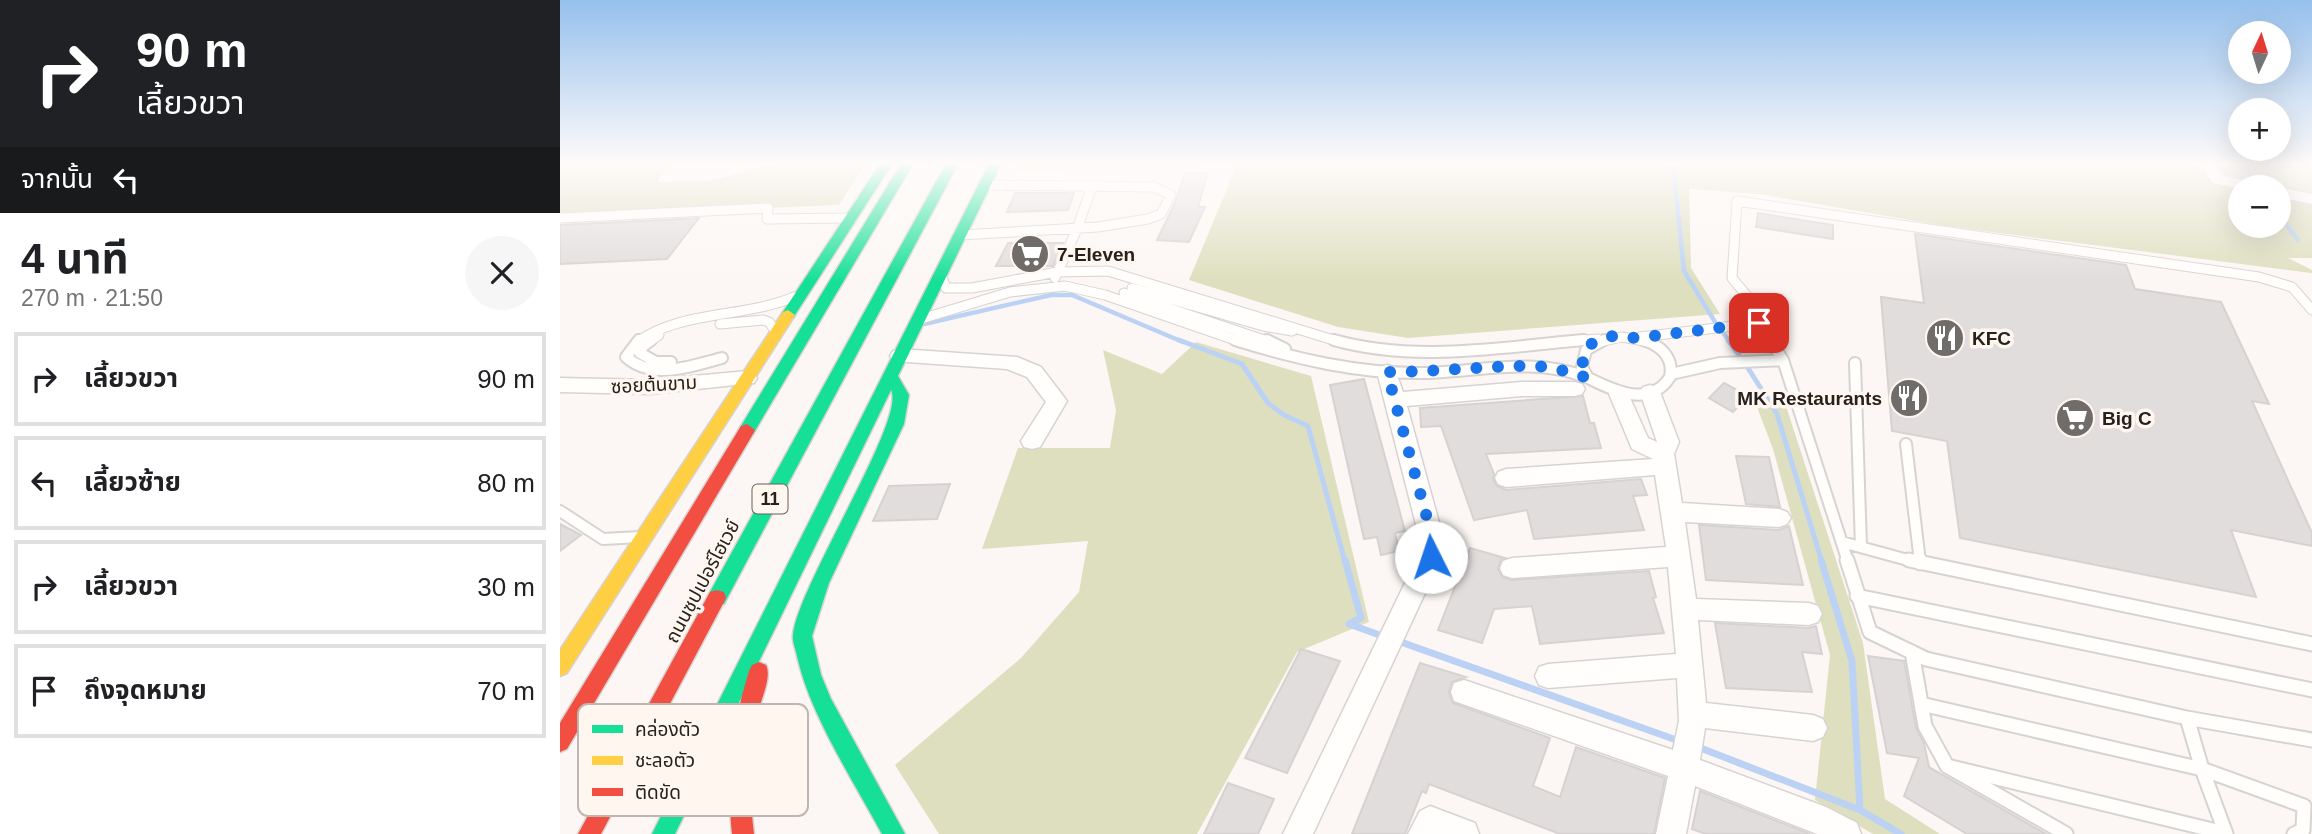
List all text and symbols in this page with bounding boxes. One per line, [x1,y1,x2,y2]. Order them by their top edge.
north arrow [2228,21,2291,84]
map controls [2228,21,2291,238]
text: 90 m [136,23,248,77]
icon: right [21,28,112,119]
text: เลี้ยวขวา [136,85,244,121]
button: + [2228,98,2291,161]
icon: left [107,161,145,199]
text: จากนั้น [21,164,93,194]
button: − [2228,175,2291,238]
supermarket icon: 7-Eleven [1009,233,1051,275]
text: 4 นาที [21,235,128,282]
button: close [465,236,539,310]
place label: 7-Eleven [1057,244,1135,265]
text: 270 m · 21:50 [21,285,163,311]
pin [1729,293,1789,353]
icon: arrive [1740,304,1778,342]
restaurant icon: KFC [1924,317,1966,359]
place label: KFC [1972,328,2011,349]
icon: right [25,360,63,398]
text: เลี้ยวขวา [84,363,178,393]
text: 90 m [477,364,535,394]
street label: ซอยต้นขาม [610,371,698,397]
restaurant icon: MK Restaurants [1888,377,1930,419]
place label: MK Restaurants [1737,388,1882,409]
supermarket icon: Big C [2054,397,2096,439]
place label: Big C [2102,408,2152,429]
icon: left [25,464,63,502]
text: เลี้ยวซ้าย [84,467,181,497]
text: 80 m [477,468,535,498]
road number: 11 [752,485,788,514]
street label: ถนนซุปเปอร์ไฮเวย์ [661,516,745,647]
position arrow [1394,520,1468,594]
icon: right [25,568,63,606]
text: เลี้ยวขวา [84,571,178,601]
text: 30 m [477,572,535,602]
icon: arrive [25,672,63,710]
text: ถึงจุดหมาย [84,675,207,705]
text: 70 m [477,676,535,706]
legend [578,704,808,816]
text: คล่องตัว [635,718,700,740]
text: ชะลอตัว [635,750,695,771]
text: ติดขัด [635,782,681,803]

